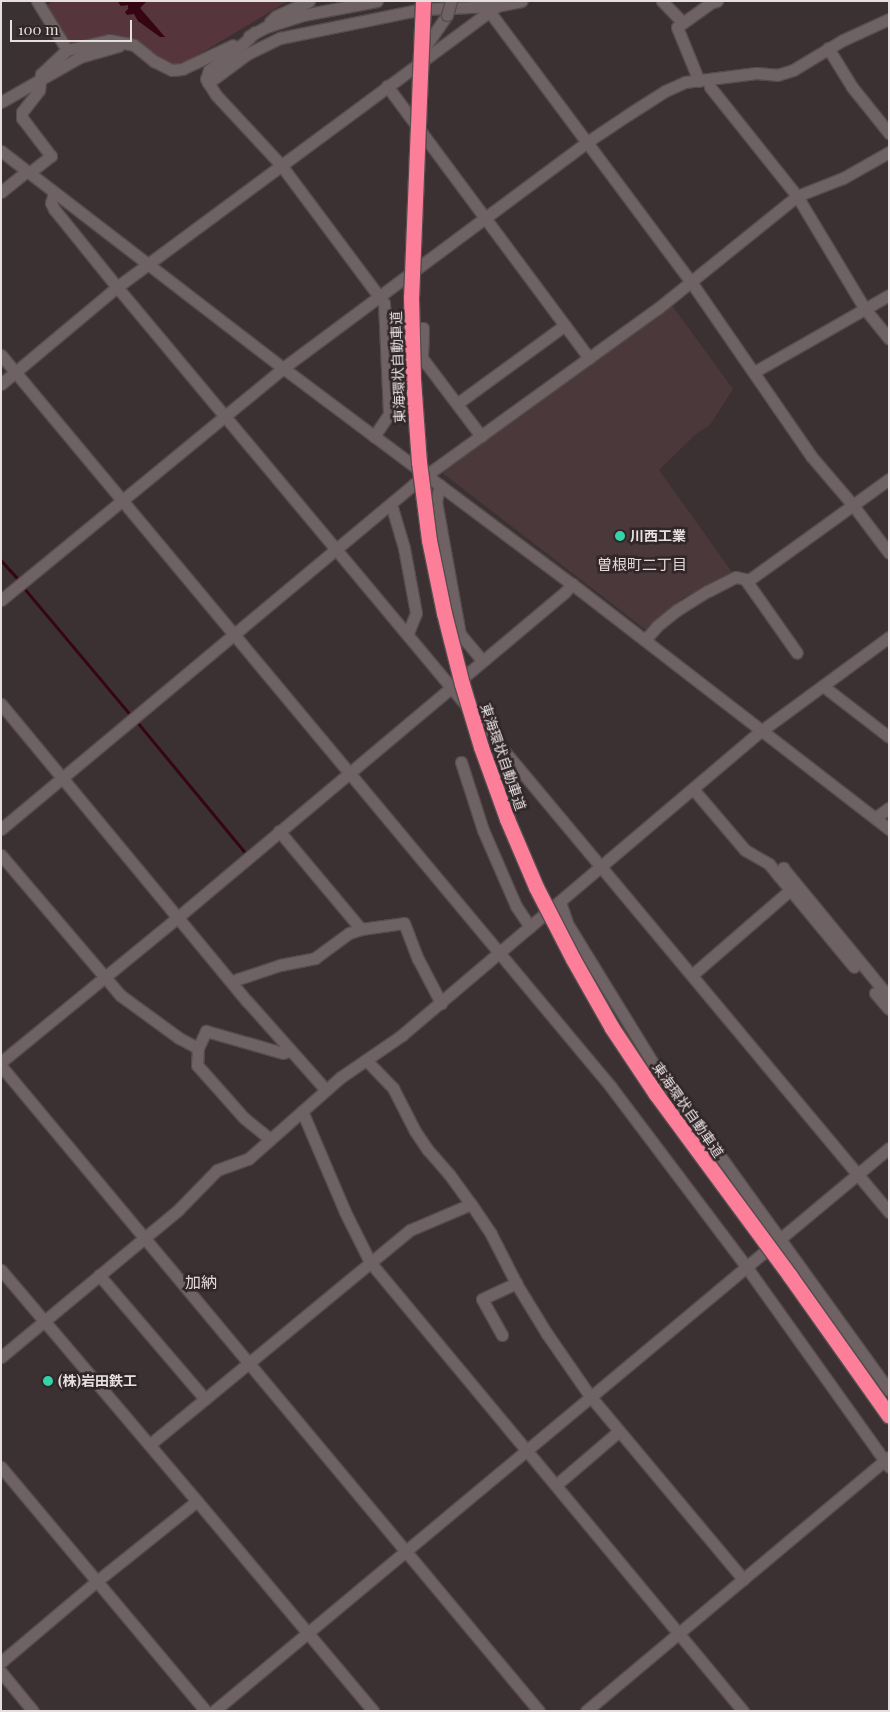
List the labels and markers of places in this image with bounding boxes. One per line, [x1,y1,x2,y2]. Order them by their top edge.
place label: 川西工業 [630,528,686,544]
marker: 川西工業 [614,530,626,542]
place label: (株)岩田鉄工 [58,1373,137,1389]
marker: (株)岩田鉄工 [42,1375,54,1387]

